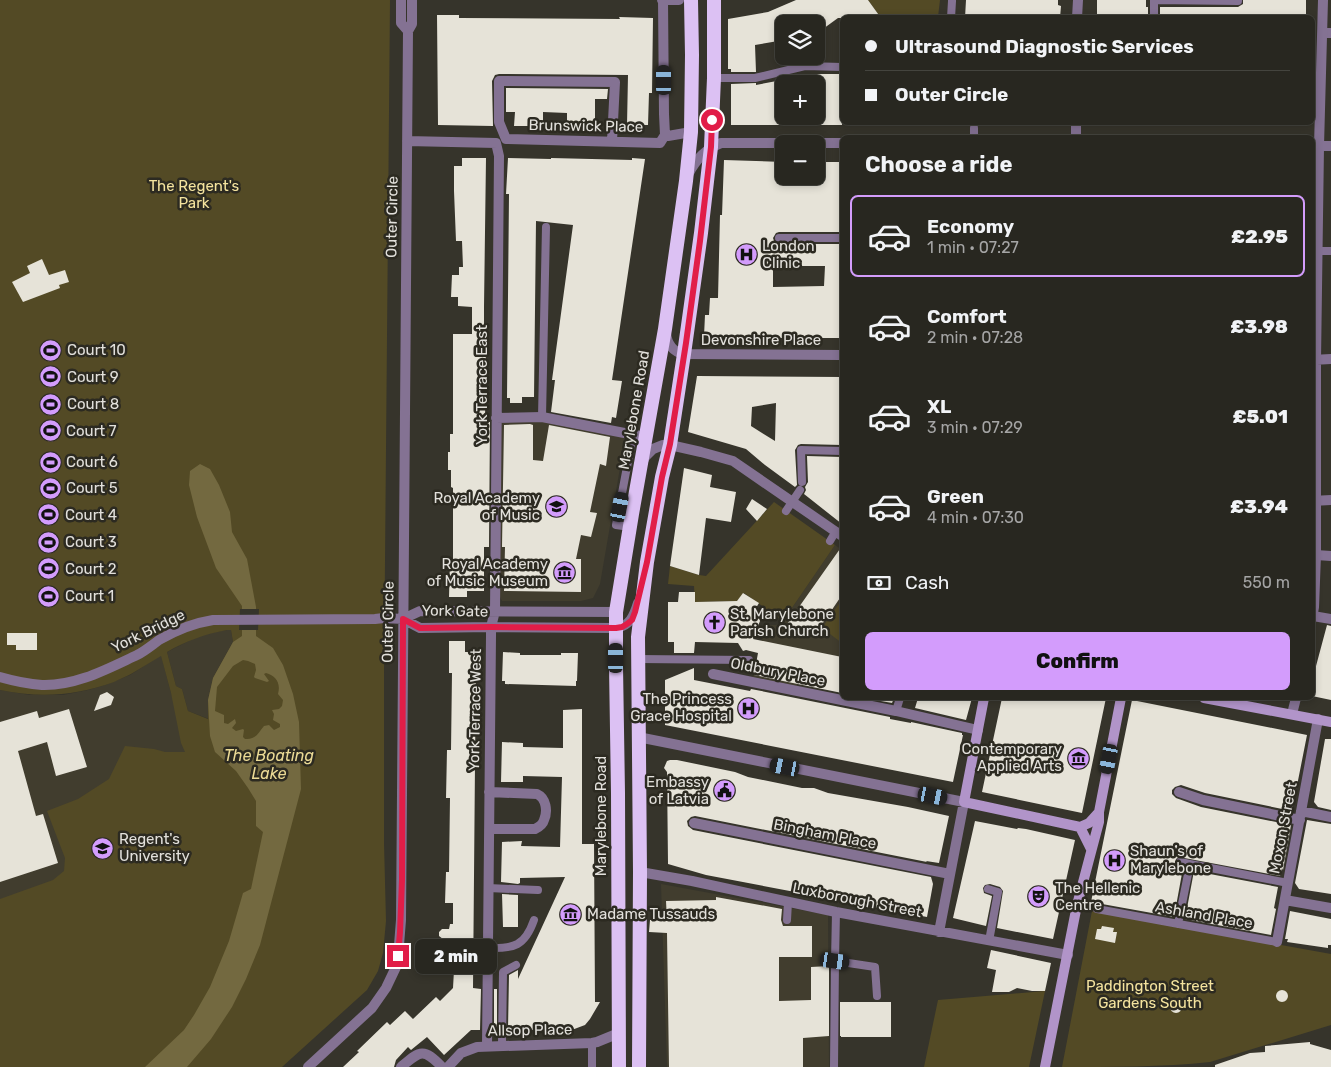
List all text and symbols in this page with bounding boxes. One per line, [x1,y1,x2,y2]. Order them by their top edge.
map controls [775,15,825,185]
button: layers [775,15,825,65]
text: Ultrasound Diagnostic Services [895,35,1194,58]
car [656,65,671,95]
button: + [775,75,825,125]
text: Outer Circle [895,83,1008,106]
route start [701,109,723,131]
street label: Brunswick Place [528,116,644,136]
button: − [775,135,825,185]
text: Choose a ride [865,151,1012,178]
street label: Outer Circle [382,176,402,258]
park label: The Regent's Park [149,177,240,212]
icon: car [867,214,912,259]
text: Economy [927,215,1014,238]
text: £2.95 [1231,225,1288,248]
place label: London Clinic [762,237,815,272]
text: 1 min · 07:27 [927,238,1019,257]
hospital icon: London Clinic [734,243,758,267]
icon: car [867,304,912,349]
text: Comfort [927,305,1007,328]
text: £3.98 [1230,315,1288,338]
street label: York Terrace East [473,325,491,445]
text: 2 min · 07:28 [927,328,1023,347]
street label: Devonshire Place [701,331,821,349]
sports icon: Court 10 [39,338,63,362]
place label: Court 10 [67,341,126,359]
street label: Marylebone Road [615,349,653,471]
sports icon: Court 9 [39,365,63,389]
place label: Court 9 [67,368,119,386]
sports icon: Court 8 [39,392,63,416]
icon: car [867,394,912,439]
place label: Court 8 [67,395,119,413]
text: XL [927,395,951,418]
text: £5.01 [1232,405,1288,428]
text: 3 min · 07:29 [927,418,1023,437]
sports icon: Court 7 [38,419,62,443]
place label: Court 7 [66,422,117,440]
sports icon: Court 6 [38,450,62,474]
place label: Court 6 [66,453,118,471]
sports icon: Court 5 [38,476,62,500]
place label: Court 5 [66,479,118,497]
icon: car [867,484,912,529]
text: Green [927,485,984,508]
place label: Royal Academy of Music [434,489,540,524]
car [609,491,630,523]
school or university icon: Royal Academy of Music [544,495,568,519]
text: £3.94 [1230,495,1288,518]
sports icon: Court 4 [37,503,61,527]
place label: Court 4 [65,506,117,524]
text: 4 min · 07:30 [927,508,1024,527]
sports icon: Court 3 [37,530,61,554]
place label: Court 3 [65,533,117,551]
place label: Royal Academy of Music Museum [427,555,548,590]
sports icon: Court 2 [37,557,61,581]
place label: Court 2 [65,560,117,578]
museum icon: Royal Academy of Music Museum [552,561,576,585]
icon: cash [865,569,893,597]
text: Cash [905,571,949,594]
text: 550 m [1243,573,1290,592]
street label: Outer Circle [378,581,398,663]
sports icon: Court 1 [37,584,61,608]
place label: Court 1 [65,587,114,605]
street label: York Gate [421,601,489,621]
street label: York Bridge [108,605,188,657]
place label: St. Marylebone Parish Church [730,605,834,640]
church icon: St. Marylebone Parish Church [702,611,726,635]
button: Confirm [865,632,1290,690]
car [608,643,623,673]
street label: York Terrace West [465,648,485,771]
street label: Oldbury Place [729,654,827,690]
place label: The Princess Grace Hospital [630,690,732,725]
hospital icon: The Princess Grace Hospital [736,696,760,720]
place label: Contemporary Applied Arts [961,740,1062,775]
car [1098,743,1119,775]
water label: The Boating Lake [224,746,315,783]
museum icon: Contemporary Applied Arts [1066,746,1090,770]
street label: Marylebone Road [592,756,610,876]
car [768,757,801,777]
place label: Embassy of Latvia [646,773,709,808]
public building icon: Embassy of Latvia [713,779,737,803]
street label: Moxon Street [1265,781,1301,875]
car [916,786,949,806]
street label: Bingham Place [772,815,878,853]
place label: Regent's University [119,830,190,865]
school or university icon: Regent's University [91,836,115,860]
place label: Shaun's of Marylebone [1130,842,1211,877]
hospital icon: Shaun's of Marylebone [1102,848,1126,872]
street label: Luxborough Street [791,879,923,921]
place label: The Hellenic Centre [1055,879,1140,914]
theatre icon: The Hellenic Centre [1027,885,1051,909]
street label: Ashland Place [1154,898,1254,932]
museum icon: Madame Tussauds [559,902,583,926]
place label: Madame Tussauds [587,905,715,923]
callout: 2 min [416,938,498,974]
route end [387,945,409,967]
text: 2 min [434,947,478,966]
car [819,951,850,971]
park label: Paddington Street Gardens South [1086,977,1214,1012]
street label: Allsop Place [488,1020,572,1040]

